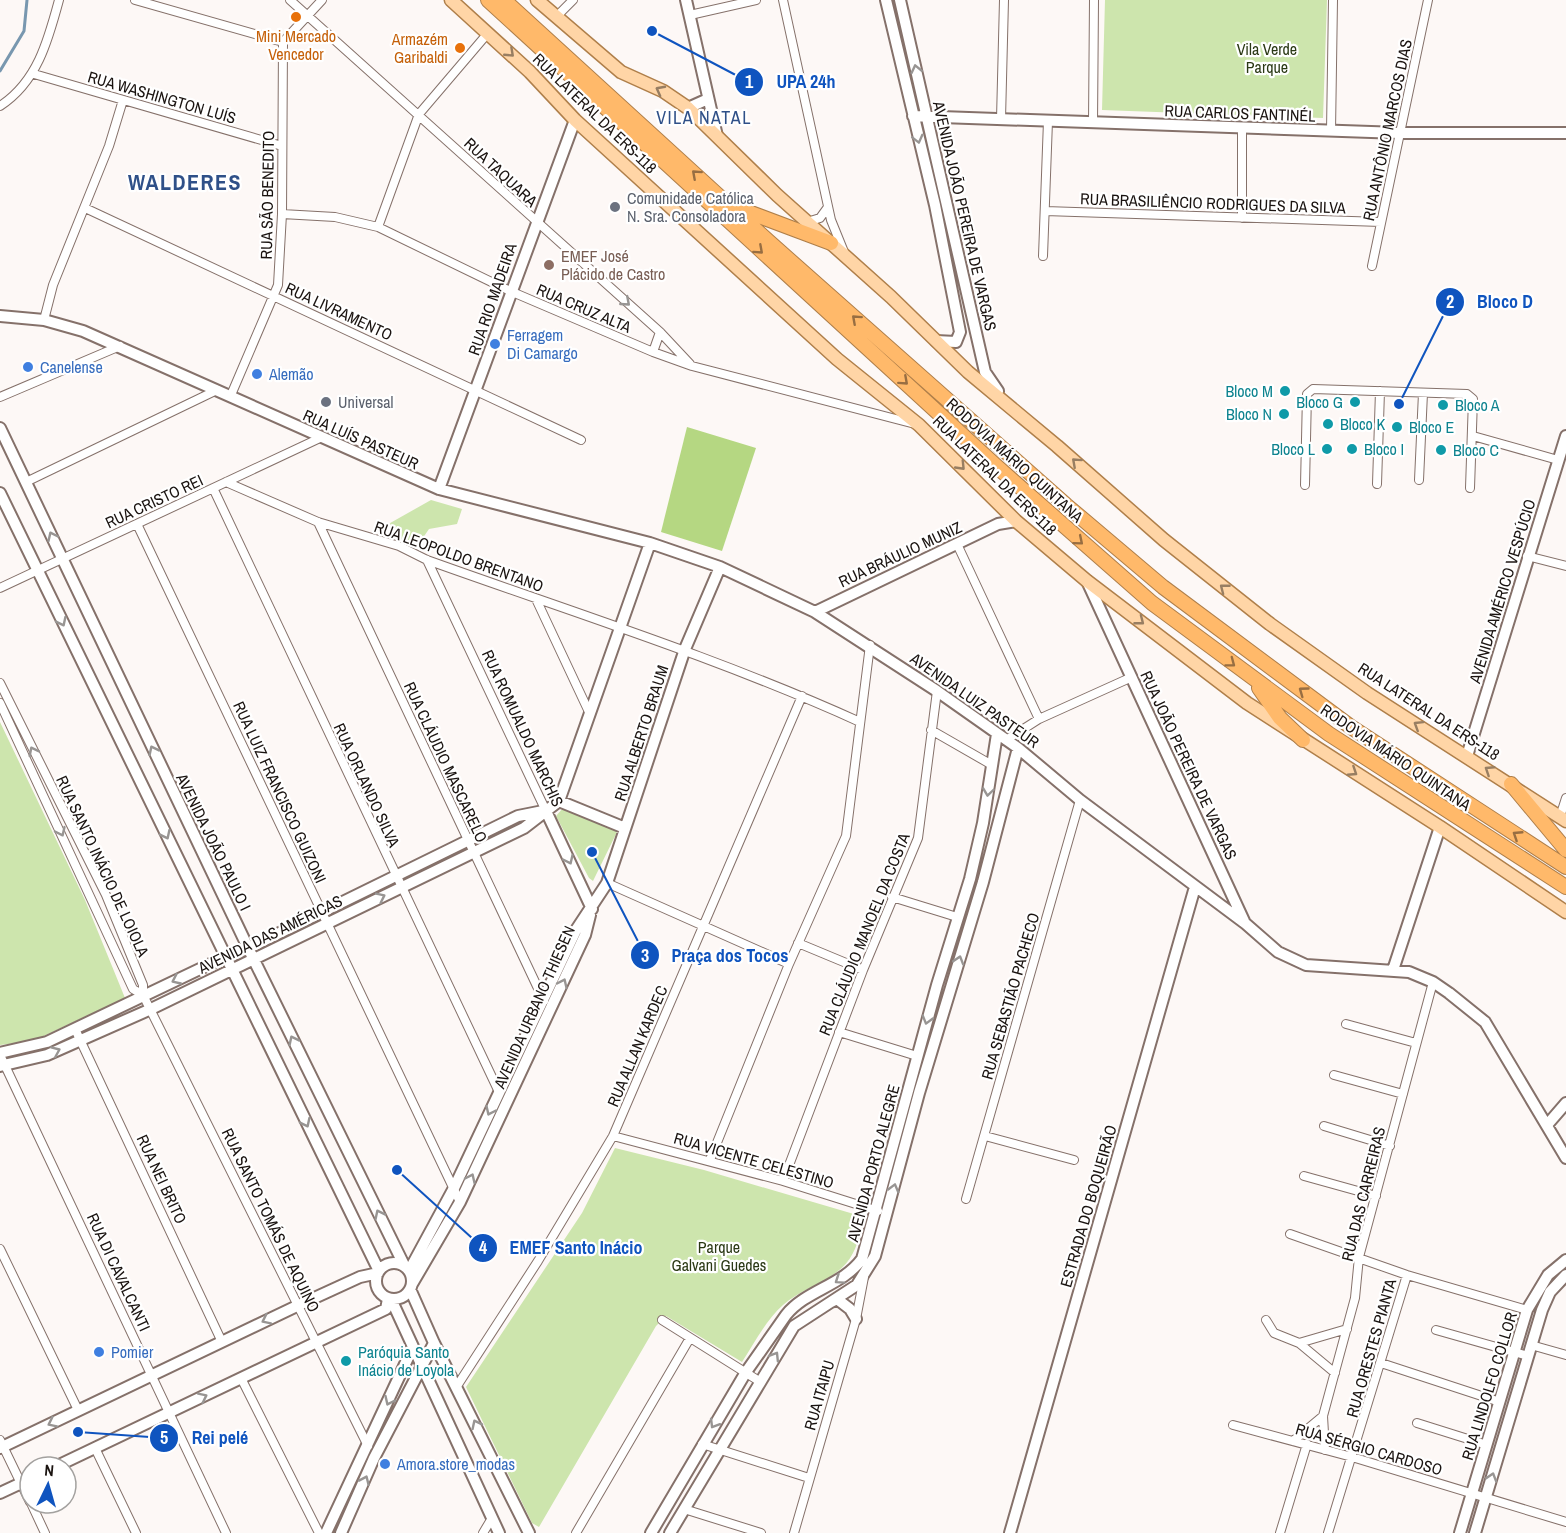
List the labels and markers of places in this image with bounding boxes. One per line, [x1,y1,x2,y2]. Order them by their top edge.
marker: Mini Mercado Vencedor [289,10,303,24]
place label: Mini Mercado Vencedor [256,25,336,65]
place label: Armazém Garibaldi [391,28,448,68]
marker: Armazém Garibaldi [453,41,467,55]
callout: UPA 24h [734,64,848,100]
place label: Comunidade Católica N. Sra. Consoladora [627,187,755,227]
marker: Comunidade Católica N. Sra. Consoladora [608,200,622,214]
place label: EMEF José Plácido de Castro [561,245,665,285]
marker: EMEF José Plácido de Castro [542,258,556,272]
callout: Bloco D [1435,284,1545,320]
place label: Ferragem Di Camargo [507,324,578,364]
marker: Ferragem Di Camargo [488,337,502,351]
place label: Canelense [40,356,103,378]
marker: Canelense [21,360,35,374]
place label: Alemão [268,363,313,385]
marker: Alemão [250,367,264,381]
place label: Bloco M [1226,380,1273,402]
marker: Bloco M [1278,384,1292,398]
place label: Universal [338,391,393,413]
place label: Bloco G [1296,391,1343,413]
place label: Bloco A [1455,394,1500,416]
marker: Universal [319,395,333,409]
marker: Bloco G [1348,395,1362,409]
marker: Bloco A [1436,398,1450,412]
place label: Bloco N [1226,403,1272,425]
marker: Bloco N [1277,407,1291,421]
place label: Bloco K [1340,413,1385,435]
place label: Bloco E [1409,416,1454,438]
marker: Bloco K [1321,417,1335,431]
marker: Bloco E [1390,420,1404,434]
place label: Bloco L [1271,438,1316,460]
place label: Bloco I [1364,438,1404,460]
place label: Bloco C [1453,439,1499,461]
marker: Bloco L [1320,442,1334,456]
marker: Bloco I [1345,442,1359,456]
marker: Bloco C [1434,443,1448,457]
callout: Praça dos Tocos [630,937,801,973]
callout: EMEF Santo Inácio [468,1230,654,1266]
place label: Pomier [111,1341,154,1363]
place label: Paróquia Santo Inácio de Loyola [358,1341,455,1381]
marker: Pomier [92,1345,106,1359]
marker: Paróquia Santo Inácio de Loyola [339,1354,353,1368]
callout: Rei pelé [149,1420,260,1456]
place label: Amora.store_modas [396,1453,515,1475]
marker: Amora.store_modas [378,1457,392,1471]

